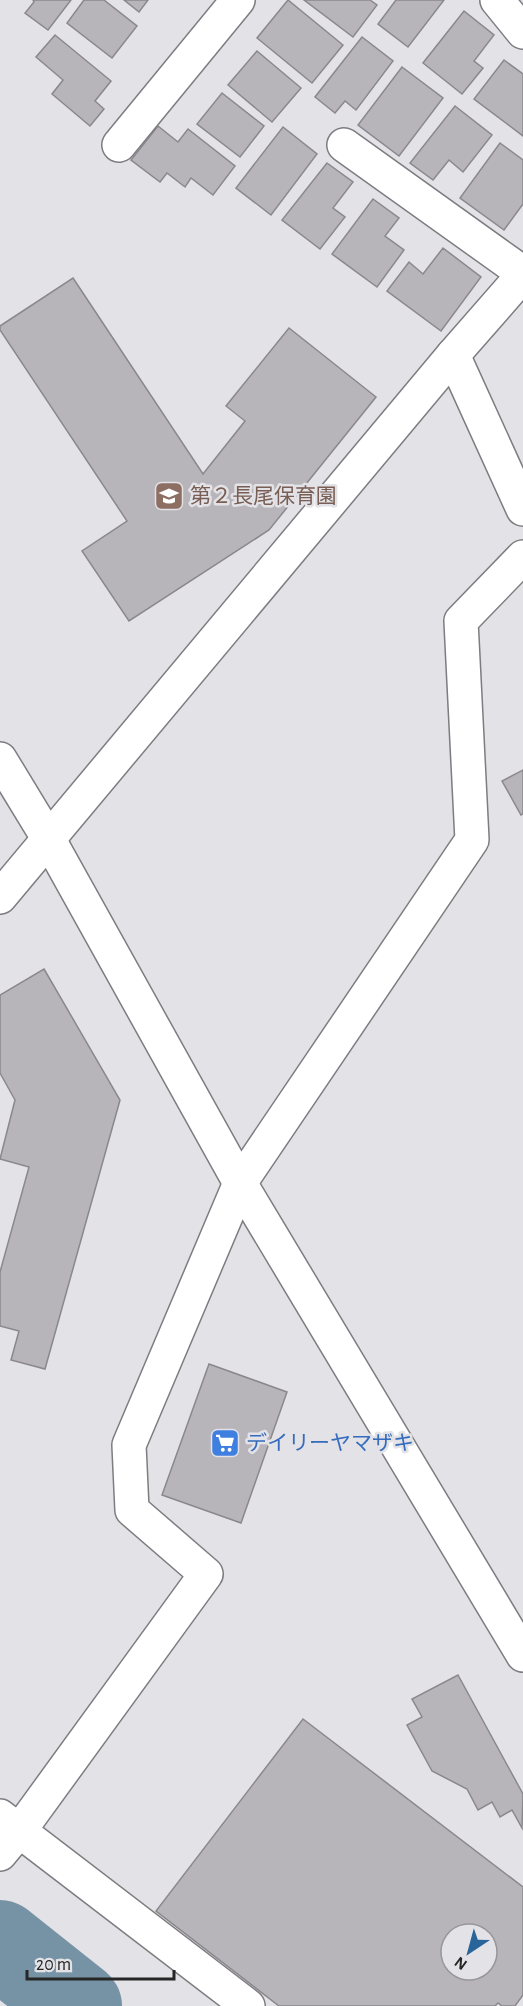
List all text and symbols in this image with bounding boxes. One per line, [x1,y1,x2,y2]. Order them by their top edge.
school or university icon: 第２長尾保育園 [153,480,185,512]
place label: 第２長尾保育園 [190,485,337,507]
supermarket icon: デイリーヤマザキ [209,1427,241,1459]
place label: デイリーヤマザキ [246,1432,414,1454]
north arrow [439,1922,499,1982]
scale bar [27,1943,174,1981]
text: N [452,1954,470,1973]
text: 20 m [36,1956,71,1974]

